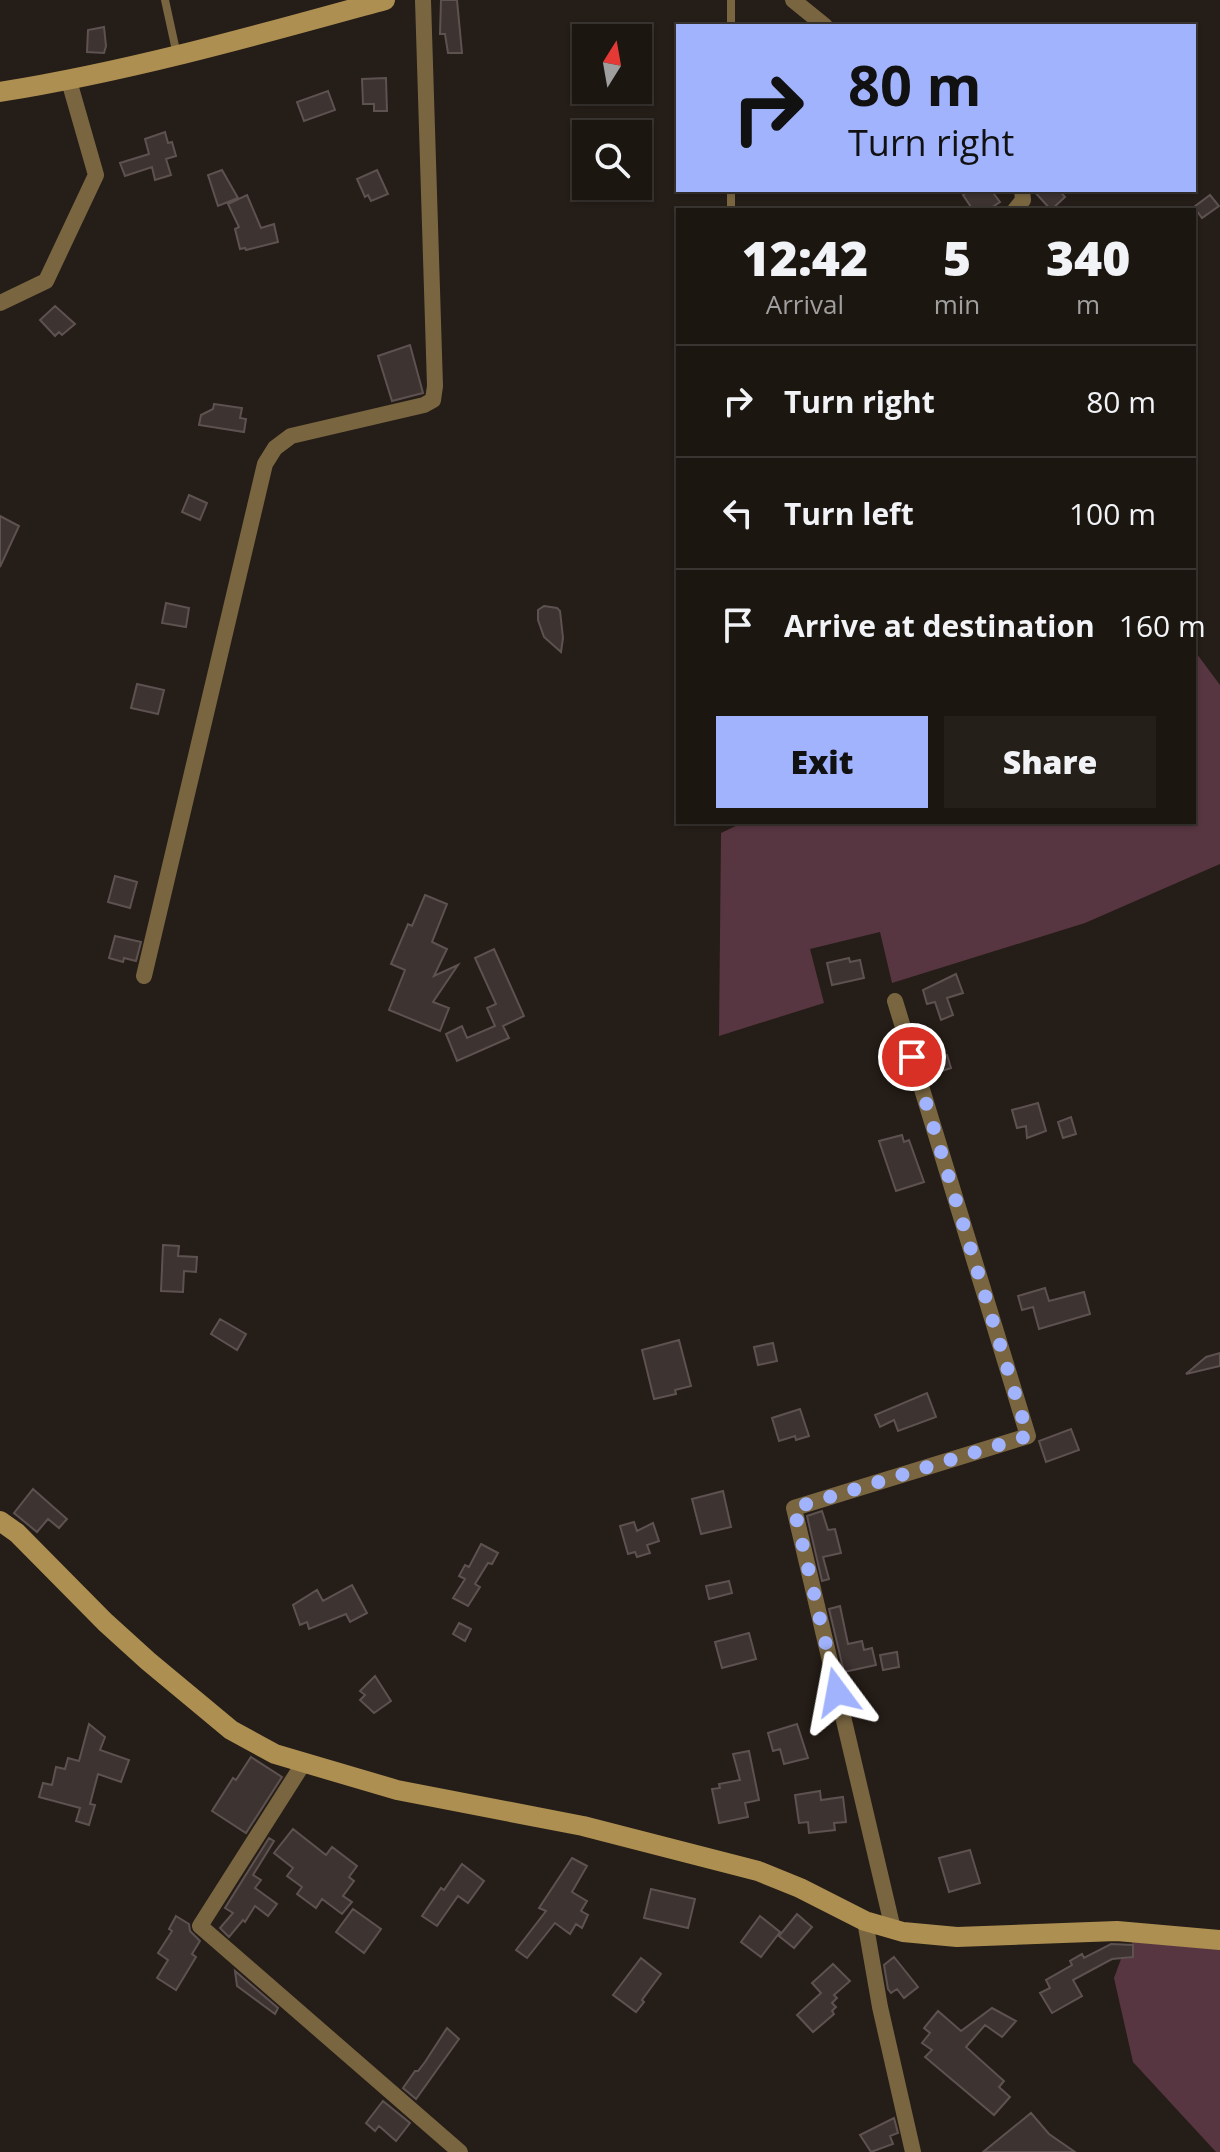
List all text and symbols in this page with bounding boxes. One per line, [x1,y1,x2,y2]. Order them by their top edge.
north arrow [572,24,652,104]
map controls [572,24,652,200]
text: 80 m [848,46,982,122]
icon: right [716,56,820,160]
text: Turn right [848,118,1014,167]
button: search [572,120,652,200]
text: 12:42 [742,225,868,290]
text: 5 [943,225,971,290]
text: 340 [1046,225,1130,290]
text: Arrival [766,286,844,322]
text: min [934,286,980,322]
text: m [1076,286,1100,322]
icon: right [716,379,760,423]
text: Turn right [784,381,935,422]
text: 80 m [1086,381,1156,422]
icon: left [716,491,760,535]
text: Turn left [784,493,914,534]
text: 100 m [1069,493,1156,534]
icon: arrive [716,603,760,647]
text: Arrive at destination [784,605,1095,646]
text: 160 m [1119,605,1206,646]
button: Exit [716,716,928,808]
button: Share [944,716,1156,808]
pin [878,1023,946,1091]
icon: arrive [890,1035,934,1079]
position arrow [795,1650,879,1734]

